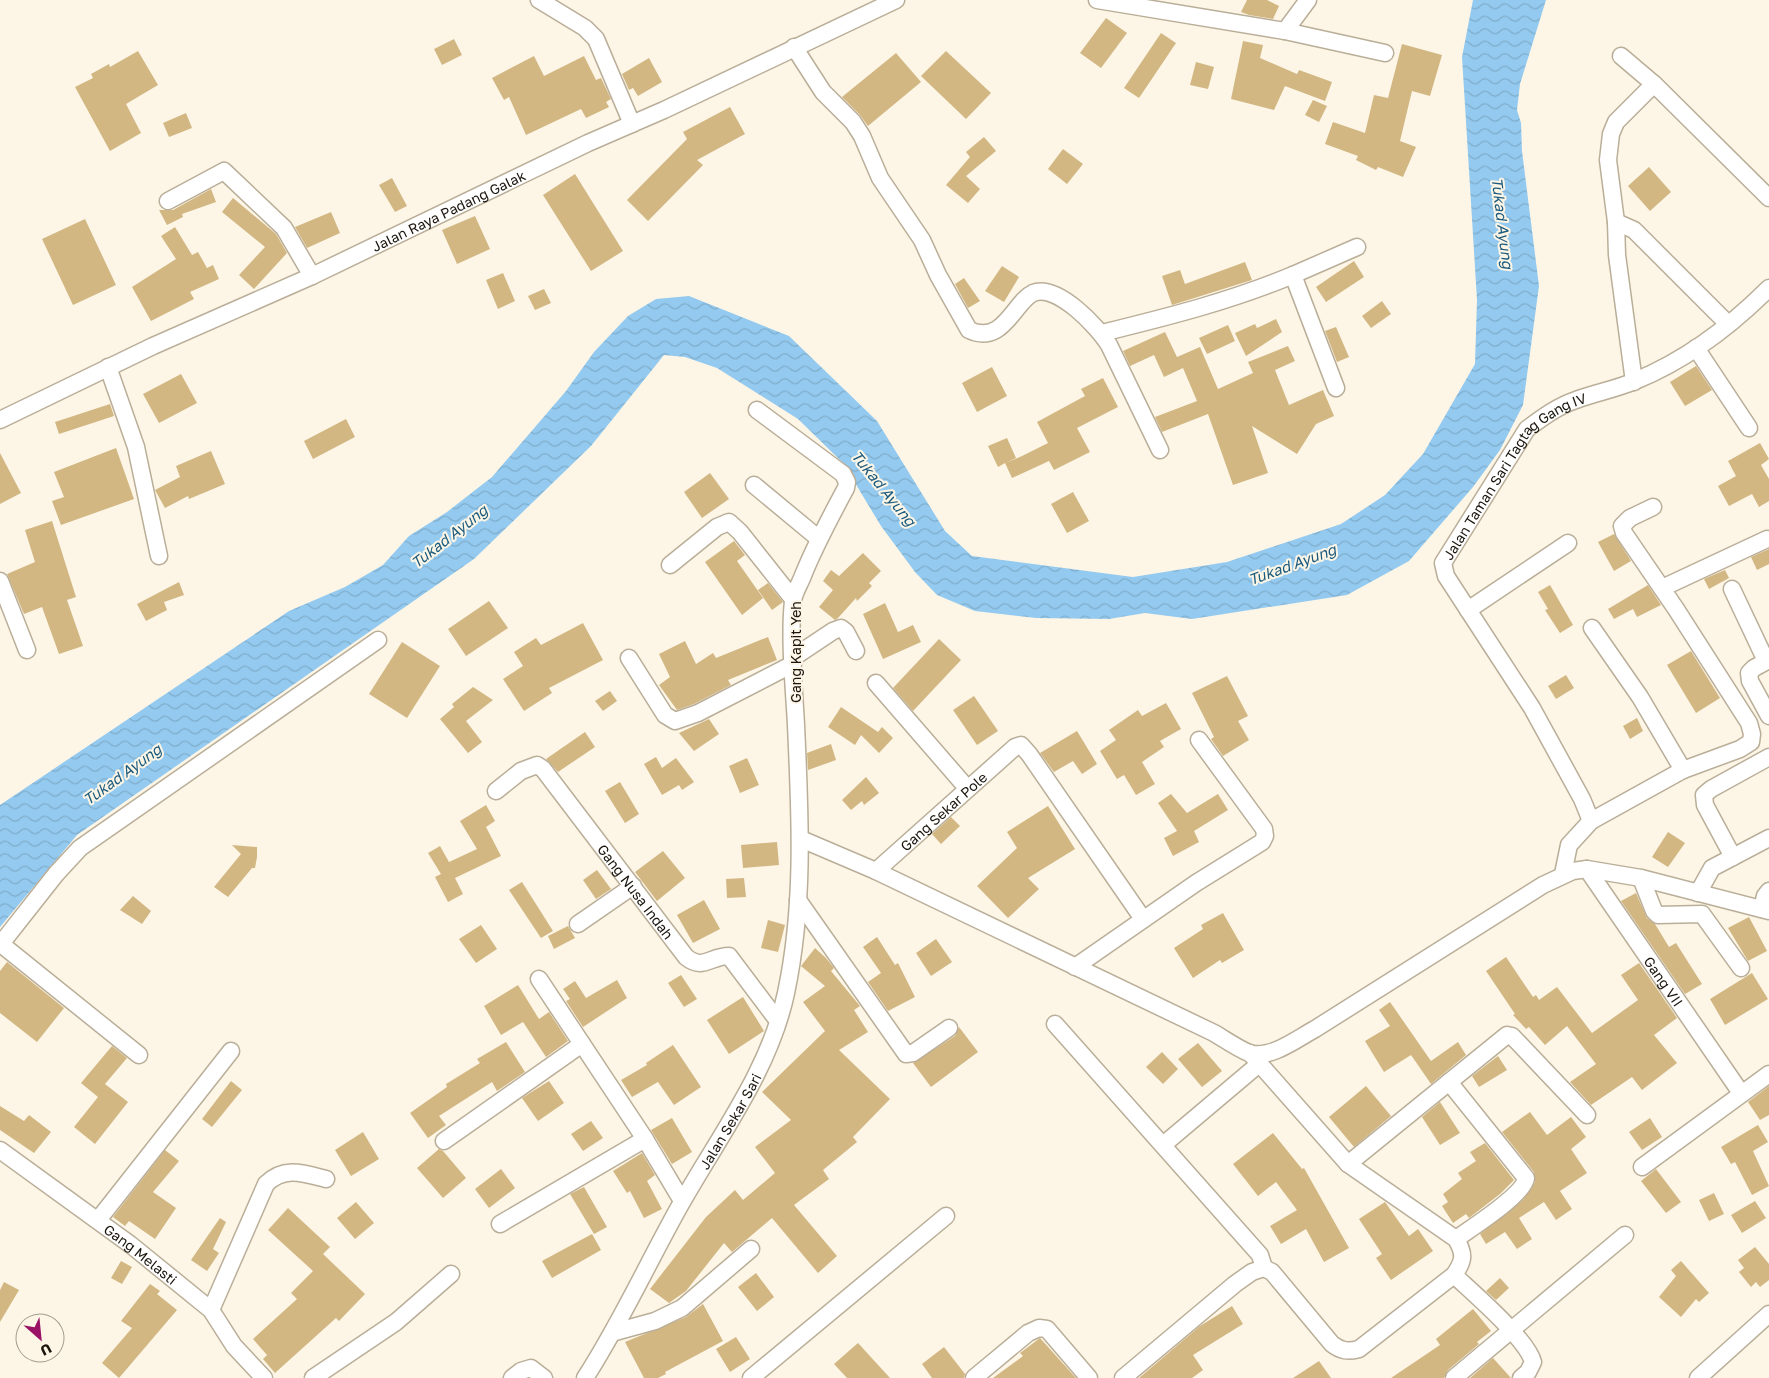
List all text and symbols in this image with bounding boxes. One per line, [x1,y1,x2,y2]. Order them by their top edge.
street label: Jalan Raya Padang Galak [369,166,528,255]
water label: Tukad Ayung [1487,176,1518,272]
street label: Jalan Taman Sari Tagtag Gang IV [1439,389,1589,563]
water label: Tukad Ayung [847,447,921,531]
water label: Tukad Ayung [407,500,493,572]
water label: Tukad Ayung [1246,539,1340,589]
street label: Gang Kapit Yeh [787,601,804,703]
water label: Tukad Ayung [80,739,166,809]
street label: Gang Sekar Pole [896,768,990,854]
street label: Gang Nusa Indah [595,841,678,942]
street label: Gang VII [1641,953,1687,1009]
street label: Jalan Sekar Sari [695,1070,764,1172]
street label: Gang Melasti [101,1220,181,1288]
north arrow [15,1313,65,1363]
text: U [38,1340,55,1360]

